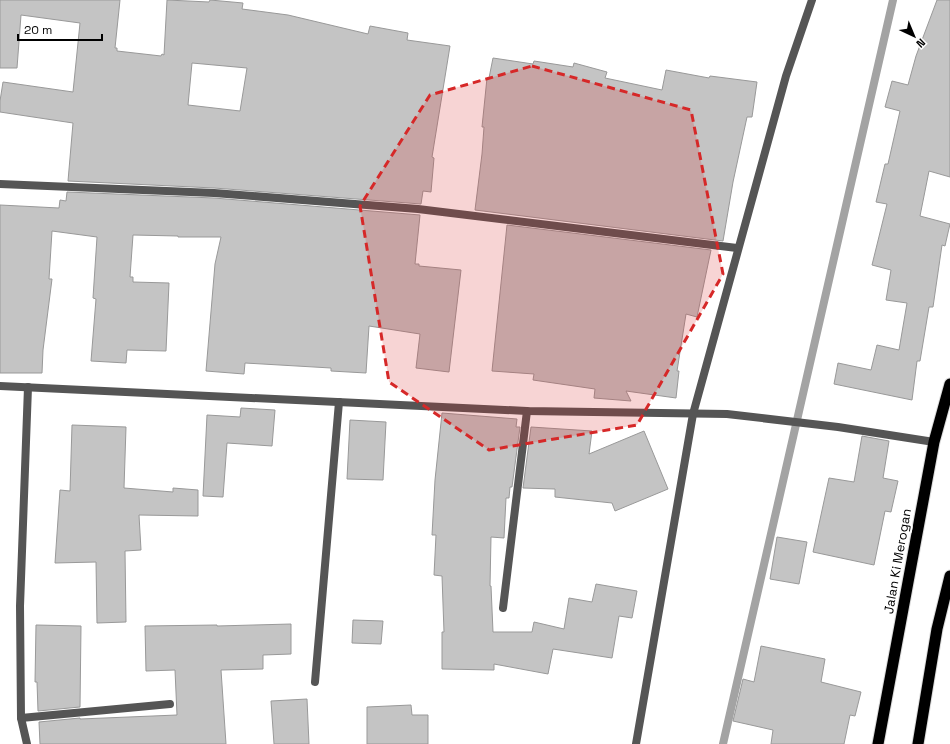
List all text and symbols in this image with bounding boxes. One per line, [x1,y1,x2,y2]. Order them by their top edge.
scale bar [18,16,102,42]
north arrow [894,16,934,56]
text: 20 m [24,22,52,38]
text: N [913,36,928,51]
street label: Jalan Ki Merogan [880,507,915,615]

